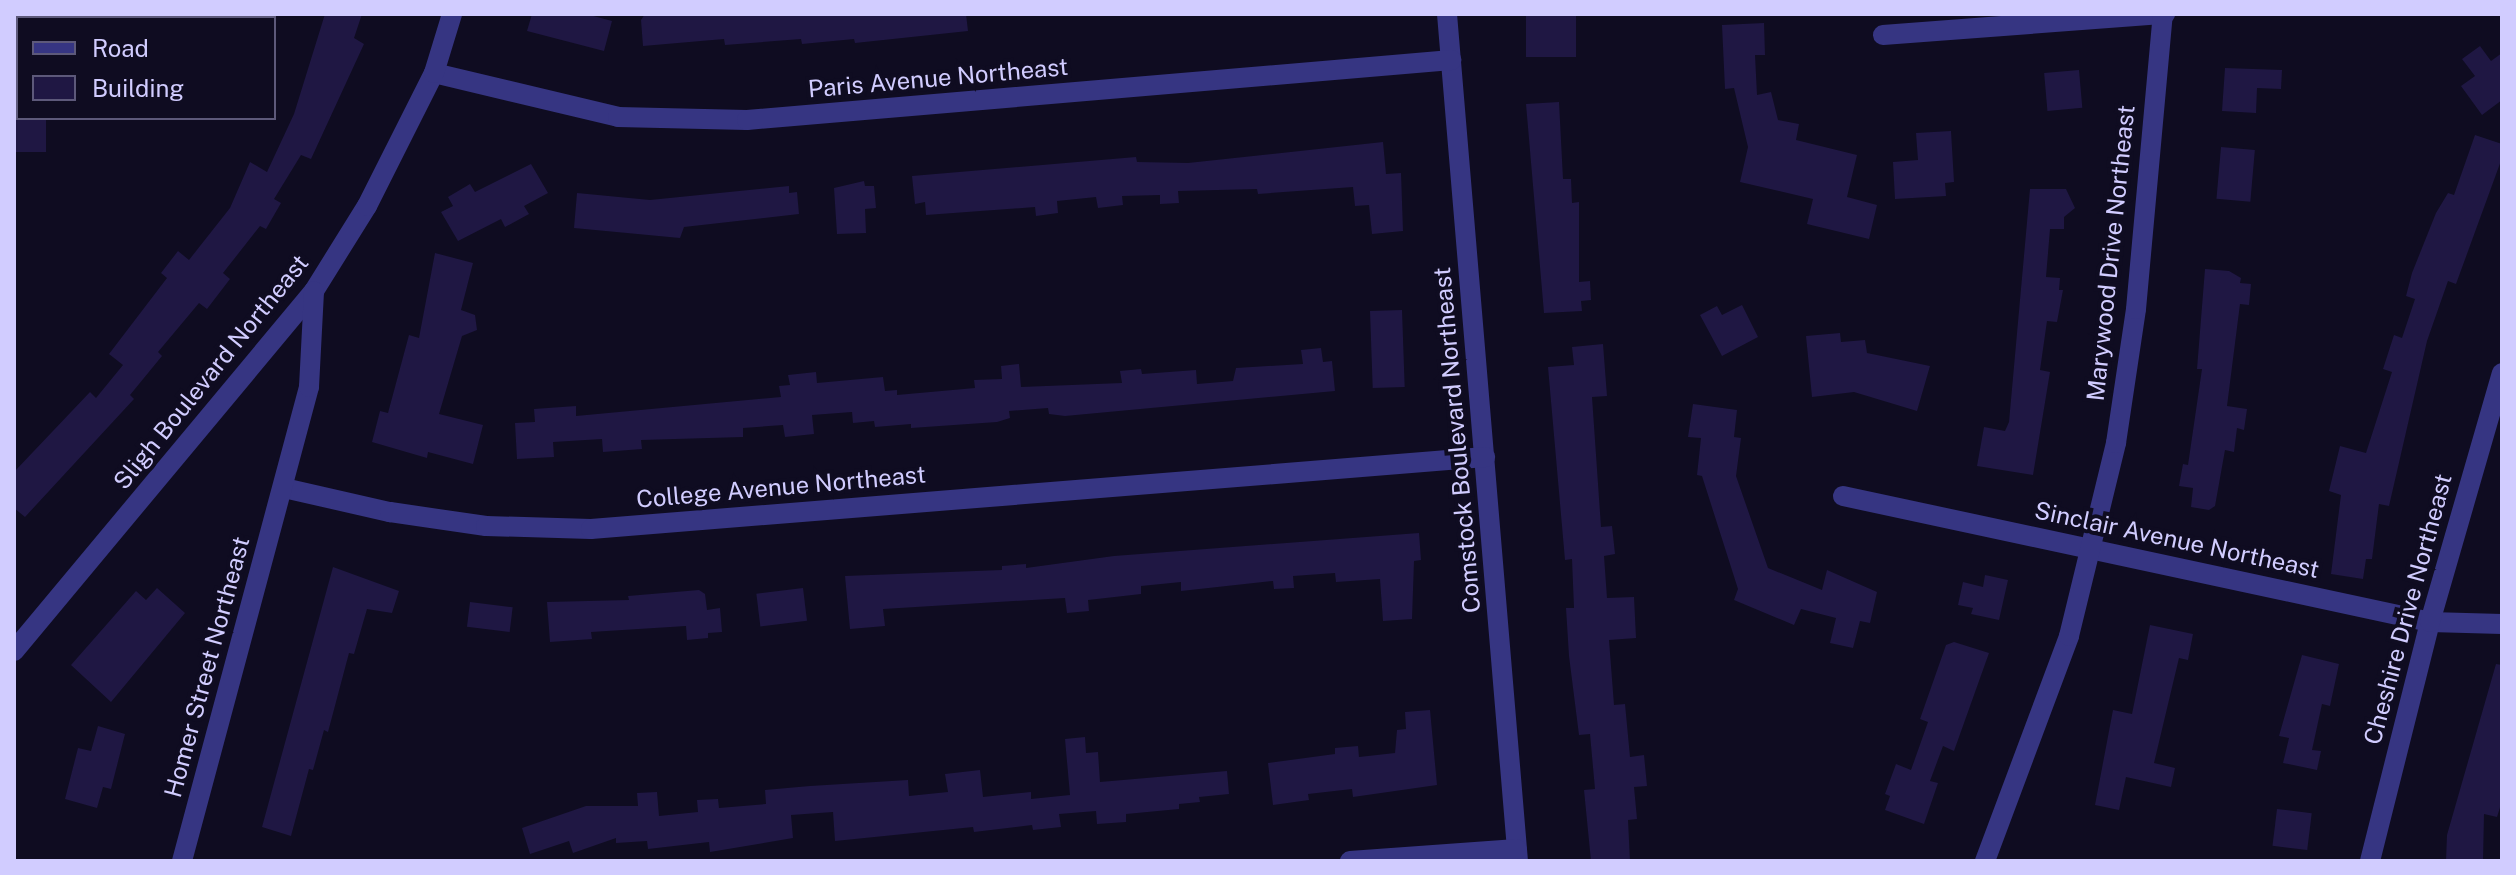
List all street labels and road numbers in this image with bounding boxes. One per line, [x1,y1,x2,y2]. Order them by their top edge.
street label: Paris Avenue Northeast [807,52,1069,104]
street label: Marywood Drive Northeast [2081,103,2141,403]
street label: Sligh Boulevard Northeast [107,249,315,495]
street label: Comstock Boulevard Northeast [1428,266,1486,614]
street label: College Avenue Northeast [635,460,927,514]
street label: Cheshire Drive Northeast [2358,470,2458,748]
street label: Sinclair Avenue Northeast [2032,496,2322,584]
street label: Homer Street Northeast [158,533,256,801]

